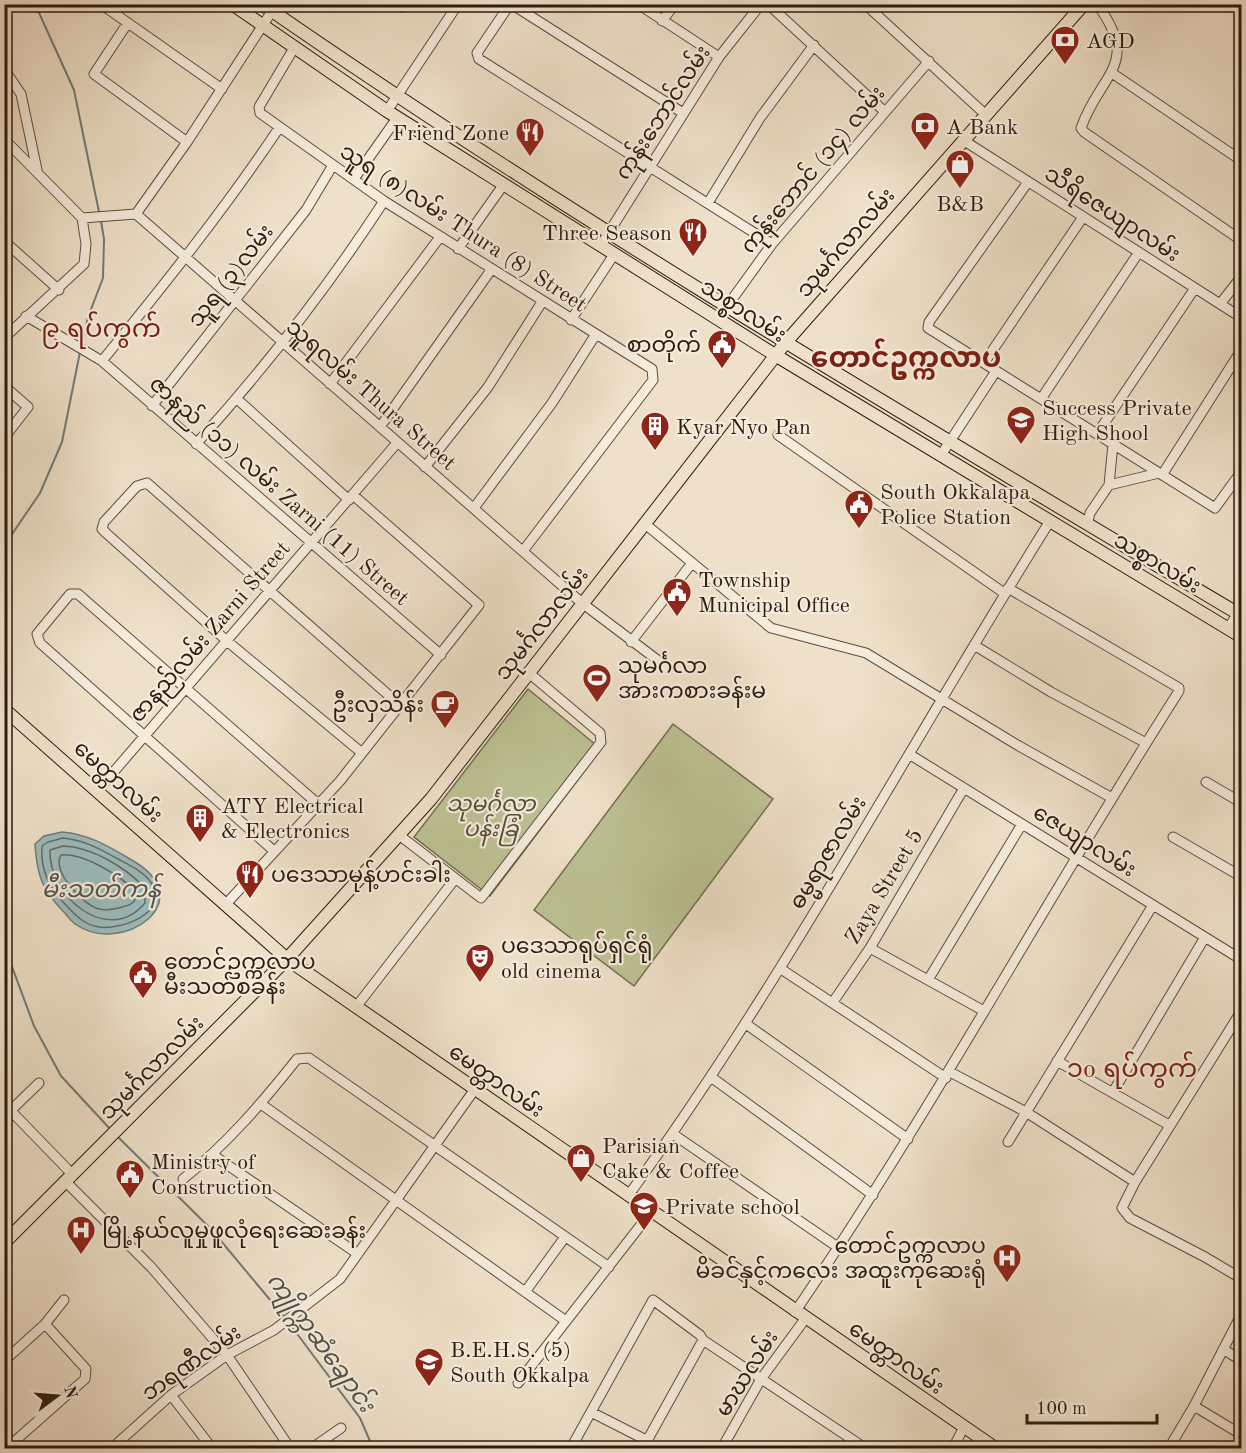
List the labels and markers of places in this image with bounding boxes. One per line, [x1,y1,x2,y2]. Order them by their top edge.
bank icon: AGD [1049,24,1081,66]
place label: AGD [1086,31,1135,53]
bank icon: A Bank [909,110,941,152]
restaurant icon: Friend Zone [514,116,546,158]
place label: A Bank [946,117,1018,139]
place label: Friend Zone [392,123,509,145]
shop icon: B&B [944,148,976,190]
place label: B&B [936,194,984,216]
restaurant icon: Three Season [677,216,709,258]
place label: Three Season [542,223,672,245]
public building icon: စာတိုက် [706,328,738,370]
place label: စာတိုက် [627,329,701,362]
place label: Success Private High Shool [1042,398,1192,445]
school or university icon: Success Private High Shool [1005,404,1037,446]
building icon: Kyar Nyo Pan [639,410,671,452]
place label: Kyar Nyo Pan [676,417,811,439]
place label: South Okkalapa Police Station [880,482,1030,529]
public building icon: South Okkalapa Police Station [843,488,875,530]
place label: Township Municipal Office [698,570,850,617]
public building icon: Township Municipal Office [661,576,693,618]
place label: သုမင်္ဂလာ အားကစားခန်းမ [618,651,766,708]
sports icon: သုမင်္ဂလာ အားကစားခန်းမ [581,662,613,704]
cafe icon: ဦးလှသိန်း [429,688,461,730]
place label: ဦးလှသိန်း [332,689,424,722]
place label: ATY Electrical & Electronics [221,796,364,843]
building icon: ATY Electrical & Electronics [184,802,216,844]
restaurant icon: ပဒေသာမုန့်ဟင်းခါး [234,858,266,900]
place label: ပဒေသာမုန့်ဟင်းခါး [271,859,451,892]
place label: ပဒေသာရုပ်ရှင်ရုံ old cinema [501,930,652,983]
theatre icon: ပဒေသာရုပ်ရှင်ရုံ old cinema [464,942,496,984]
place label: တောင်ဥက္ကလာပ မီးသတ်စခန်း [164,946,316,1004]
public building icon: တောင်ဥက္ကလာပ မီးသတ်စခန်း [127,958,159,1000]
place label: Parisian Cake & Coffee [602,1136,739,1183]
shop icon: Parisian Cake & Coffee [565,1142,597,1184]
place label: Ministry of Construction [151,1152,273,1199]
public building icon: Ministry of Construction [114,1158,146,1200]
school or university icon: Private school [628,1190,660,1232]
place label: Private school [665,1197,800,1219]
hospital icon: မြို့နယ်လူမှုဖူလုံရေးဆေးခန်း [65,1214,97,1256]
place label: မြို့နယ်လူမှုဖူလုံရေးဆေးခန်း [102,1215,366,1248]
place label: တောင်ဥက္ကလာပ မိခင်နှင့်ကလေး အထူးကုဆေးရုံ [695,1230,986,1288]
hospital icon: တောင်ဥက္ကလာပ မိခင်နှင့်ကလေး အထူးကုဆေးရုံ [991,1242,1023,1284]
place label: B.E.H.S. (5) South Okkalpa [450,1340,590,1387]
school or university icon: B.E.H.S. (5) South Okkalpa [413,1346,445,1388]

